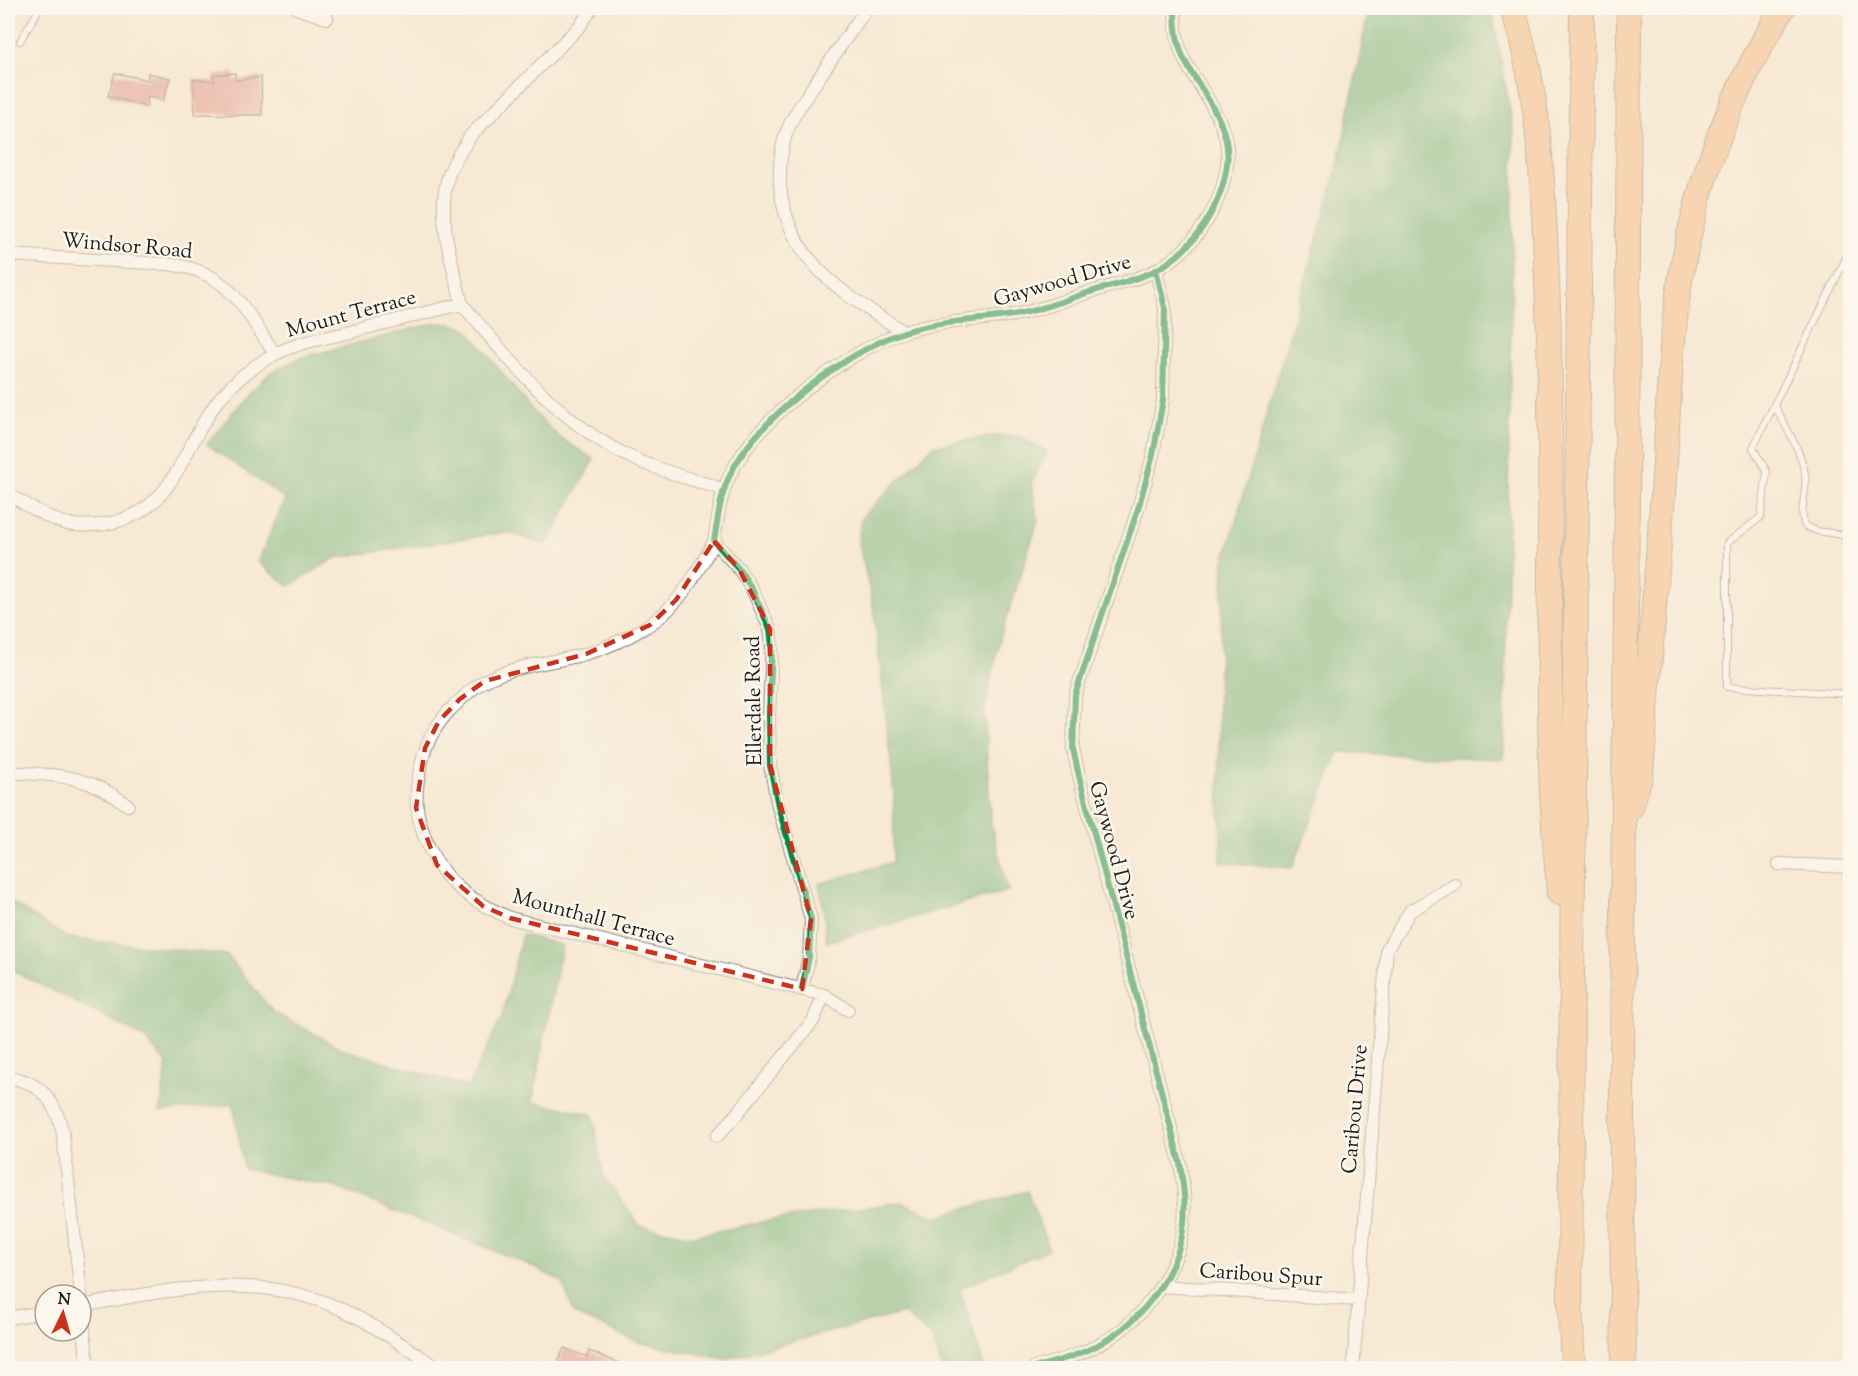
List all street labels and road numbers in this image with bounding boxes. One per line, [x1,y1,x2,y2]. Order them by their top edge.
street label: Windsor Road [60,226,194,268]
street label: Gaywood Drive [990,248,1135,316]
street label: Mount Terrace [283,283,420,347]
street label: Ellerdale Road [739,635,771,766]
street label: Gaywood Drive [1080,778,1146,923]
street label: Mounthall Terrace [509,883,678,955]
street label: Caribou Drive [1335,1043,1377,1175]
street label: Caribou Spur [1198,1257,1324,1295]

